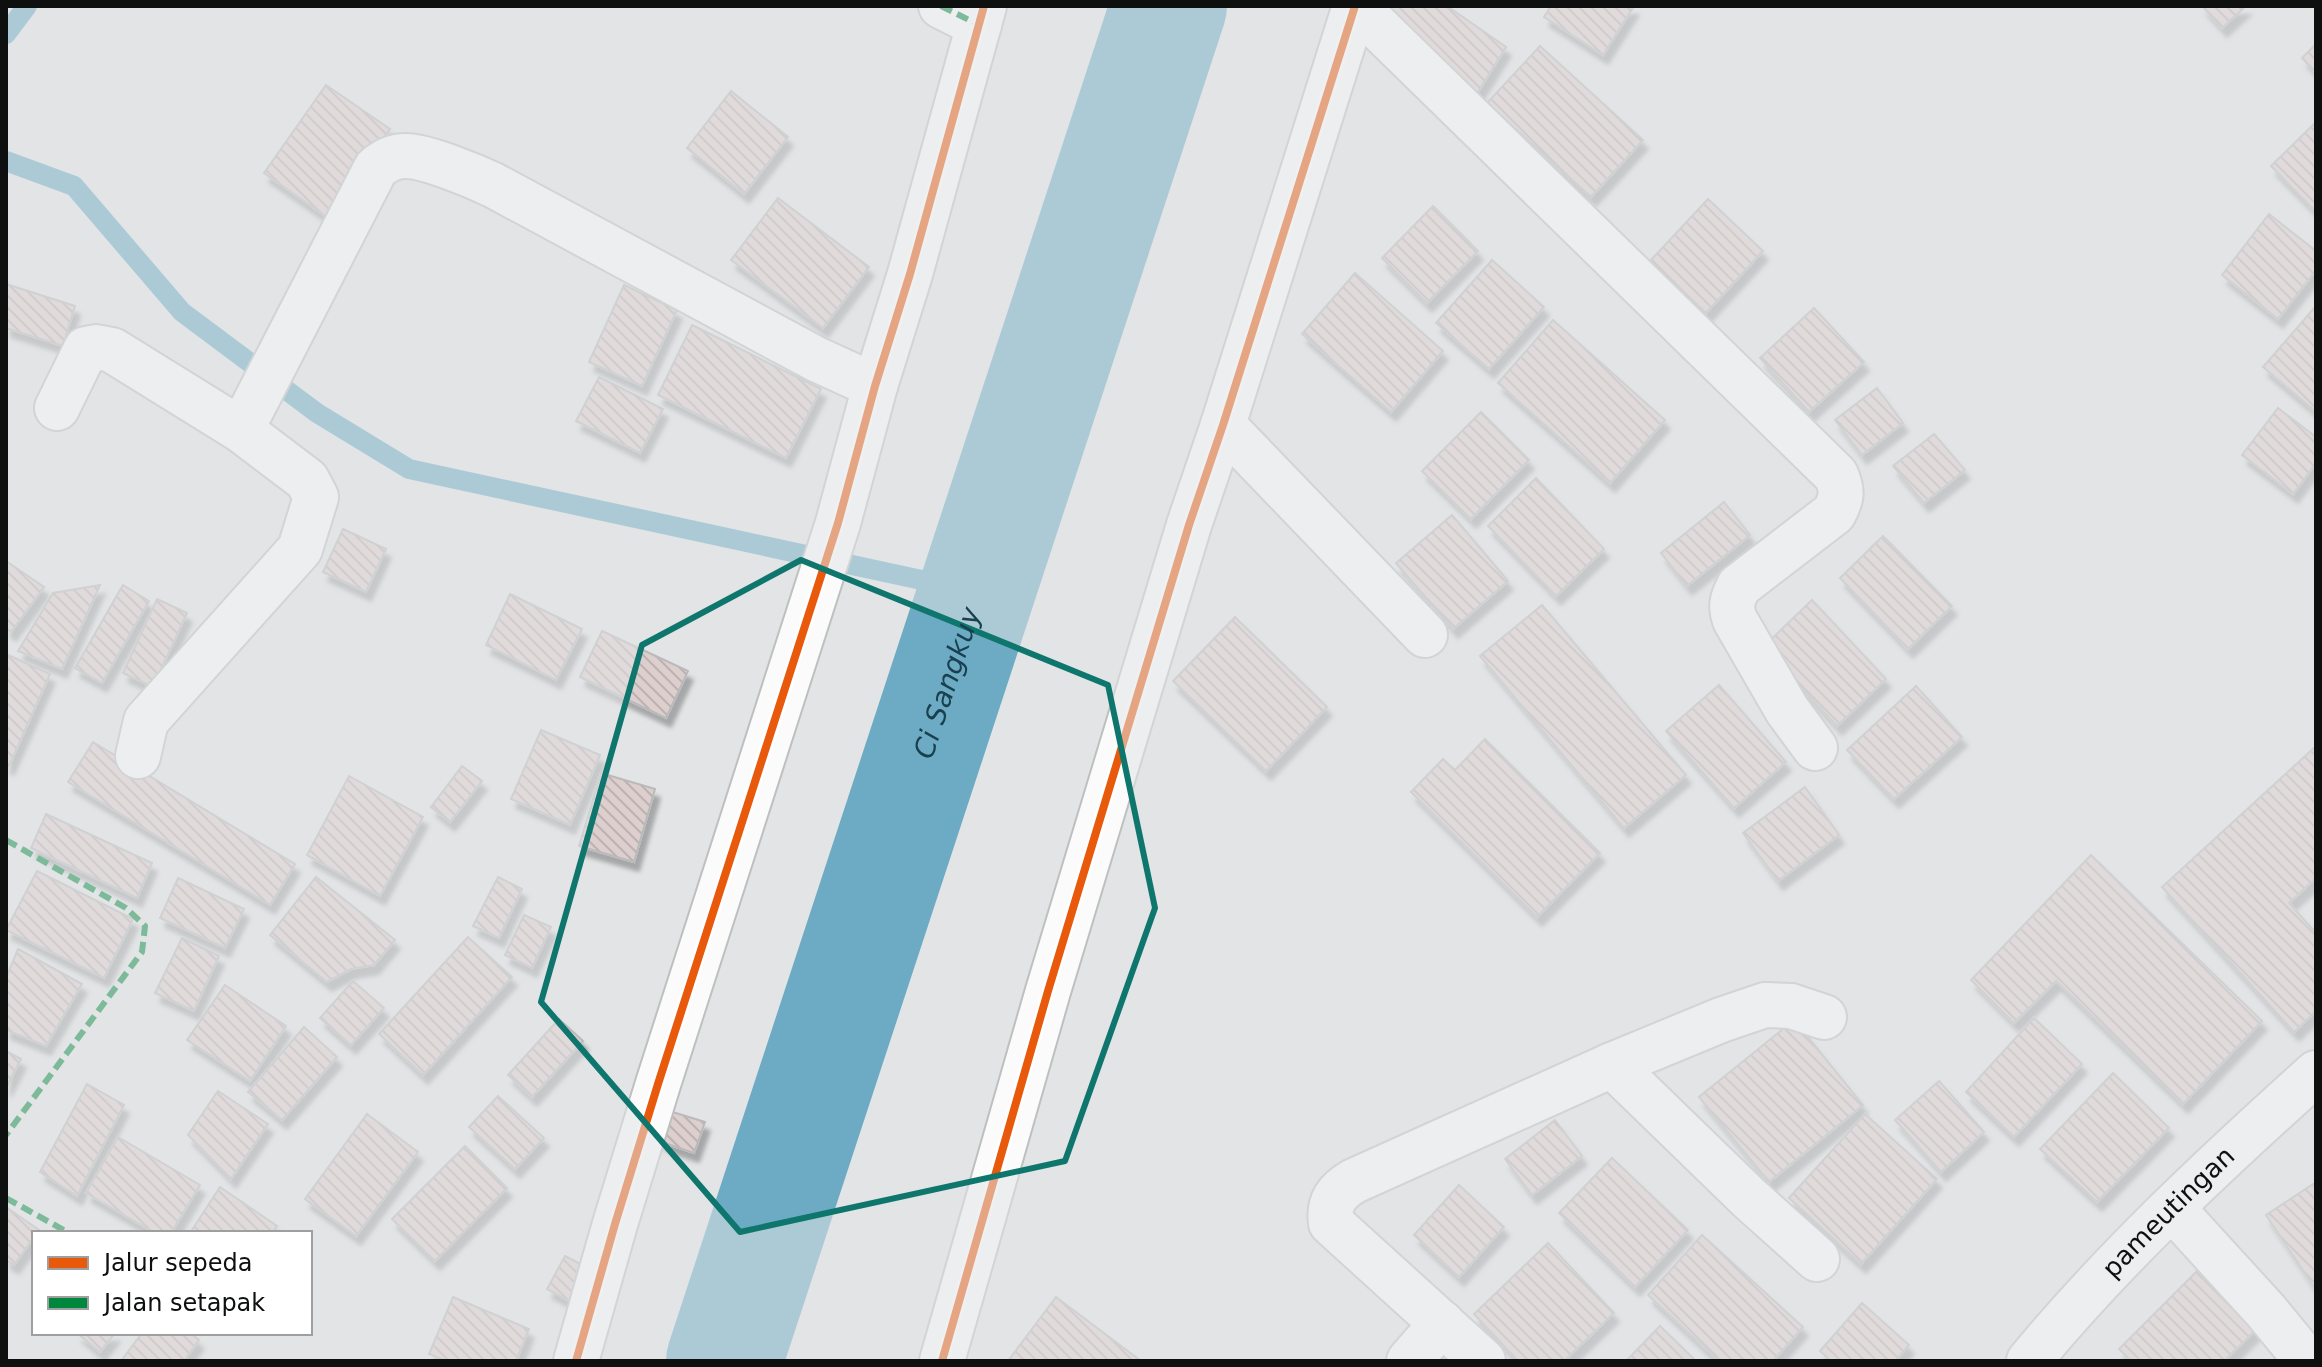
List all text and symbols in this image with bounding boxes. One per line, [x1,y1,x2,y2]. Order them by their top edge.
water label: Ci Sangkuy [907,603,988,763]
street label: pameutingan [2096,1141,2240,1284]
legend [32,1231,312,1335]
text: Jalur sepeda [102,1249,252,1277]
text: Jalan setapak [102,1289,265,1317]

